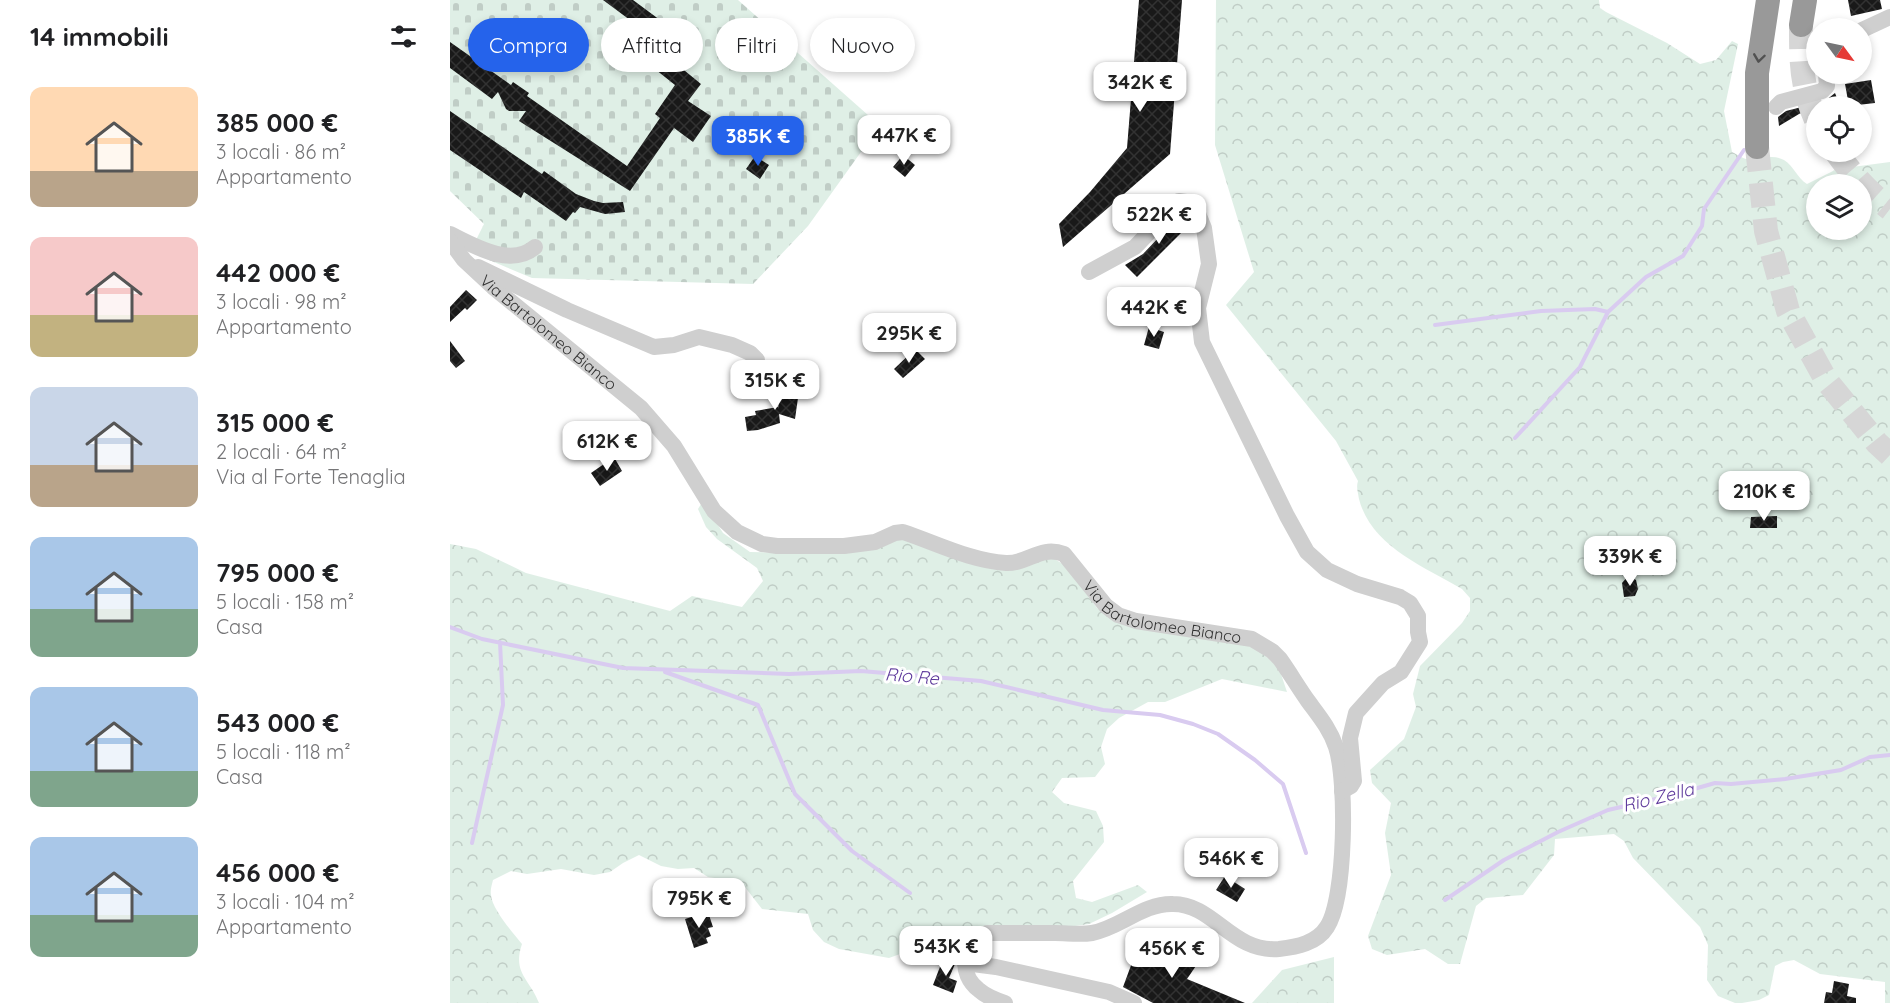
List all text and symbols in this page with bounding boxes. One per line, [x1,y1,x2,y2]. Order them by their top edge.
chip: Compra [468,18,589,72]
chip: Affitta [601,18,703,72]
chip: Filtri [715,18,798,72]
chip: Nuovo [810,18,915,72]
north arrow [1806,18,1872,84]
map controls [1806,18,1872,240]
text: 14 immobili [30,20,169,53]
icon: filters [387,20,420,53]
one-way arrow [1753,53,1765,62]
pin: 342K € [1091,62,1189,113]
text: 342K € [1107,69,1173,94]
button: locate [1806,96,1872,162]
text: 385 000 € [216,106,338,139]
icon: home [78,111,150,183]
pin: 447K € [855,115,953,166]
pin: 385K € [709,116,807,167]
text: 447K € [871,122,937,147]
text: 385K € [726,123,790,148]
text: 3 locali · 86 m² [216,139,346,164]
text: Appartamento [216,164,352,189]
button: layers [1806,174,1872,240]
pin: 522K € [1110,194,1208,245]
text: 522K € [1126,201,1192,226]
text: 442 000 € [216,256,340,289]
icon: home [78,261,150,333]
street label: Via Bartolomeo Bianco [476,270,621,394]
pin: 442K € [1105,287,1203,338]
text: 3 locali · 98 m² [216,289,347,314]
text: 442K € [1121,294,1187,319]
pin: 295K € [860,313,958,364]
text: Appartamento [216,314,352,339]
text: 295K € [876,320,942,345]
pin: 315K € [726,360,824,411]
text: 315K € [744,367,806,392]
text: 315 000 € [216,406,334,439]
icon: home [78,411,150,483]
pin: 612K € [558,421,656,472]
text: 612K € [576,428,638,453]
text: 2 locali · 64 m² [216,439,347,464]
text: Via al Forte Tenaglia [216,464,406,489]
pin: 210K € [1715,471,1813,522]
text: 210K € [1733,478,1795,503]
pin: 339K € [1581,536,1679,587]
text: 339K € [1598,543,1662,568]
text: 795 000 € [216,556,339,589]
icon: home [78,561,150,633]
street label: Via Bartolomeo Bianco [1079,576,1243,647]
text: 5 locali · 158 m² [216,589,354,614]
text: Casa [216,614,263,639]
water label: Rio Re [884,662,941,690]
text: 543 000 € [216,706,339,739]
icon: home [78,711,150,783]
text: 5 locali · 118 m² [216,739,351,764]
text: Casa [216,764,263,789]
water label: Rio Zella [1620,777,1697,817]
pin: 546K € [1182,838,1280,889]
text: 546K € [1198,845,1264,870]
text: 456 000 € [216,856,339,889]
icon: home [78,861,150,933]
pin: 795K € [650,878,748,929]
text: 795K € [666,885,732,910]
text: 3 locali · 104 m² [216,889,354,914]
text: Appartamento [216,914,352,939]
pin: 543K € [897,926,995,977]
pin: 456K € [1123,928,1221,979]
text: 543K € [913,933,979,958]
text: 456K € [1139,935,1205,960]

